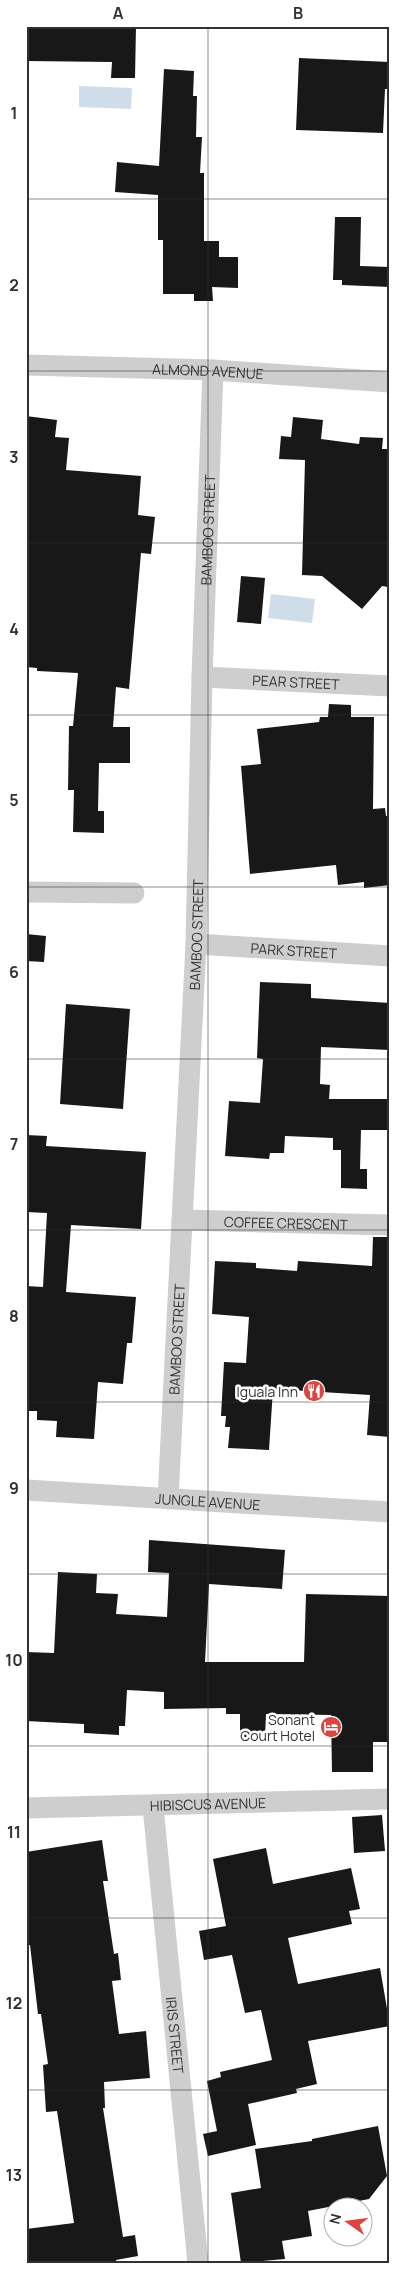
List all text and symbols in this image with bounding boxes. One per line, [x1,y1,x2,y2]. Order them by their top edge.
text: A [113,2,124,24]
text: B [293,2,303,24]
text: 1 [10,102,18,124]
text: 2 [9,274,19,296]
street label: ALMOND AVENUE [152,359,264,383]
text: 3 [9,446,19,468]
street label: BAMBOO STREET [196,473,219,586]
text: 4 [9,618,19,640]
street label: PEAR STREET [252,670,340,693]
text: 5 [9,789,19,811]
street label: BAMBOO STREET [184,878,207,991]
street label: PARK STREET [250,938,338,962]
text: 6 [9,961,19,983]
text: 7 [10,1133,18,1155]
street label: COFFEE CRESCENT [224,1212,349,1234]
street label: BAMBOO STREET [164,1283,188,1395]
text: 8 [9,1305,19,1327]
restaurant icon: Iguala Inn [302,1379,326,1403]
place label: Iguala Inn [237,1382,298,1401]
text: 9 [9,1477,19,1499]
street label: JUNGLE AVENUE [154,1488,261,1514]
text: 10 [5,1649,23,1671]
place label: Sonant Court Hotel [240,1710,315,1745]
hotel icon: Sonant Court Hotel [319,1715,343,1739]
street label: HIBISCUS AVENUE [150,1793,266,1814]
text: 11 [7,1821,21,1843]
text: 12 [6,1992,22,2014]
street label: IRIS STREET [162,1996,189,2075]
text: 13 [6,2164,22,2186]
north arrow [324,2196,374,2246]
text: N [324,2212,345,2226]

